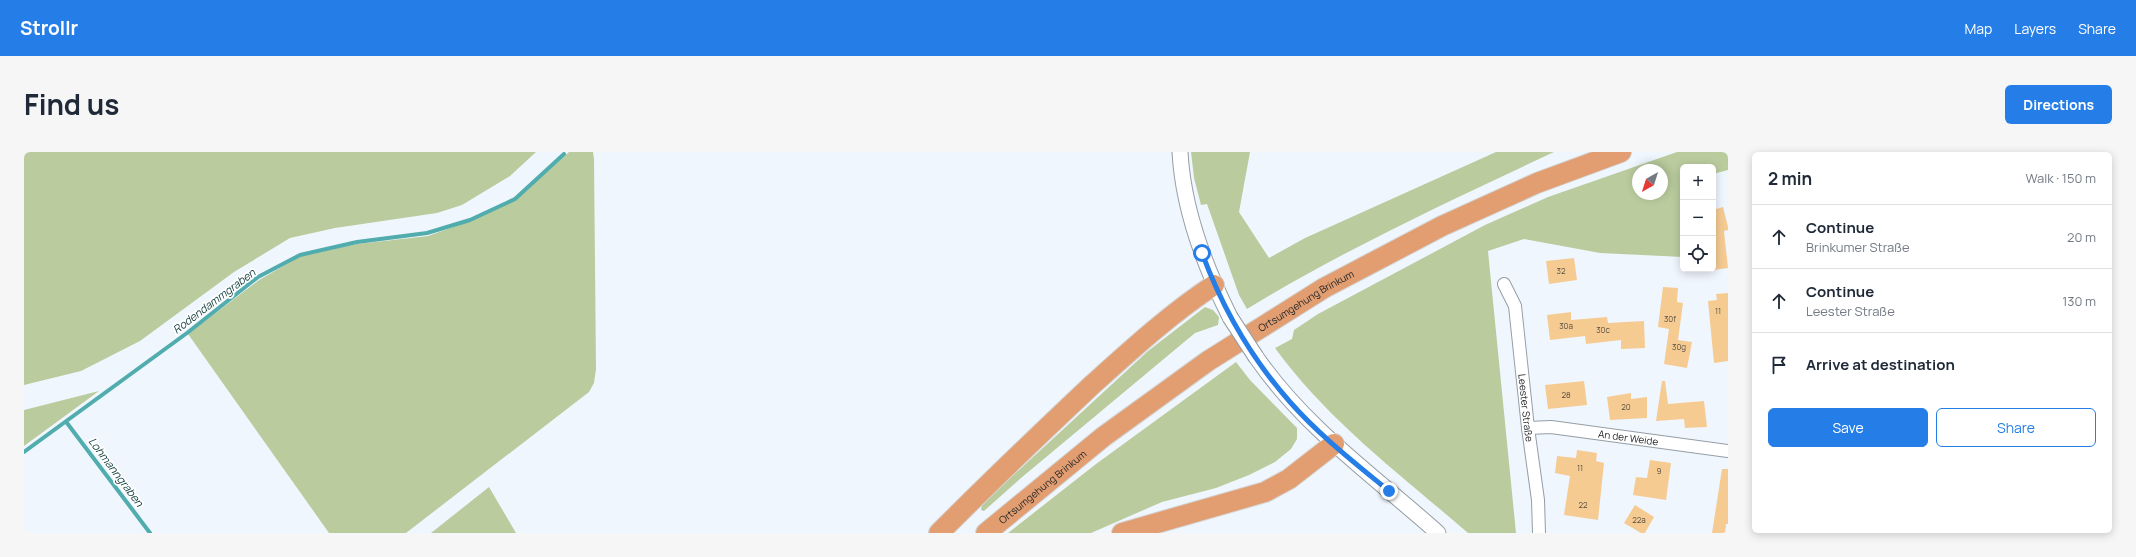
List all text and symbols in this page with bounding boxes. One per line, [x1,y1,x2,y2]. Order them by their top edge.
text: Strollr [20,15,78,41]
text: Map [1964,19,1992,38]
text: Layers [2014,19,2056,38]
text: Share [2078,19,2116,38]
text: Find us [24,85,119,123]
button: Directions [2005,85,2112,124]
north arrow [1632,164,1668,200]
map controls [1680,164,1716,272]
button: + [1680,164,1716,200]
text: 2 min [1768,167,1812,190]
text: Walk · 150 m [2025,169,2096,187]
button: − [1680,200,1716,236]
text: Continue [1806,217,1874,238]
icon: ahead [1768,226,1790,248]
text: 20 m [2067,228,2096,246]
button: locate [1680,236,1716,272]
text: Brinkumer Straße [1806,238,1910,256]
route start [1193,244,1211,262]
water label: Rodendammgraben [169,264,258,337]
house number: 32 [1557,265,1566,276]
street label: Ortsumgehung Brinkum [1255,267,1356,335]
text: Continue [1806,281,1874,302]
icon: ahead [1768,290,1790,312]
text: 130 m [2062,292,2096,310]
text: Leester Straße [1806,302,1895,320]
house number: 11 [1715,305,1721,316]
house number: 30f [1664,313,1676,324]
house number: 30a [1559,320,1573,331]
house number: 30c [1596,324,1610,335]
house number: 30g [1672,341,1686,352]
icon: arrive [1768,354,1790,376]
text: Arrive at destination [1806,354,1955,375]
street label: Leester Straße [1515,373,1537,443]
house number: 28 [1561,389,1571,400]
house number: 20 [1621,401,1631,412]
button: Save [1768,408,1928,447]
button: Share [1936,408,2096,447]
street label: An der Weide [1597,426,1659,448]
water label: Lohmanngraben [85,434,148,510]
street label: Ortsumgehung Brinkum [996,447,1089,527]
house number: 11 [1577,462,1583,473]
house number: 9 [1657,465,1662,476]
route end [1380,482,1398,500]
house number: 22 [1578,499,1588,510]
house number: 22a [1632,514,1646,525]

